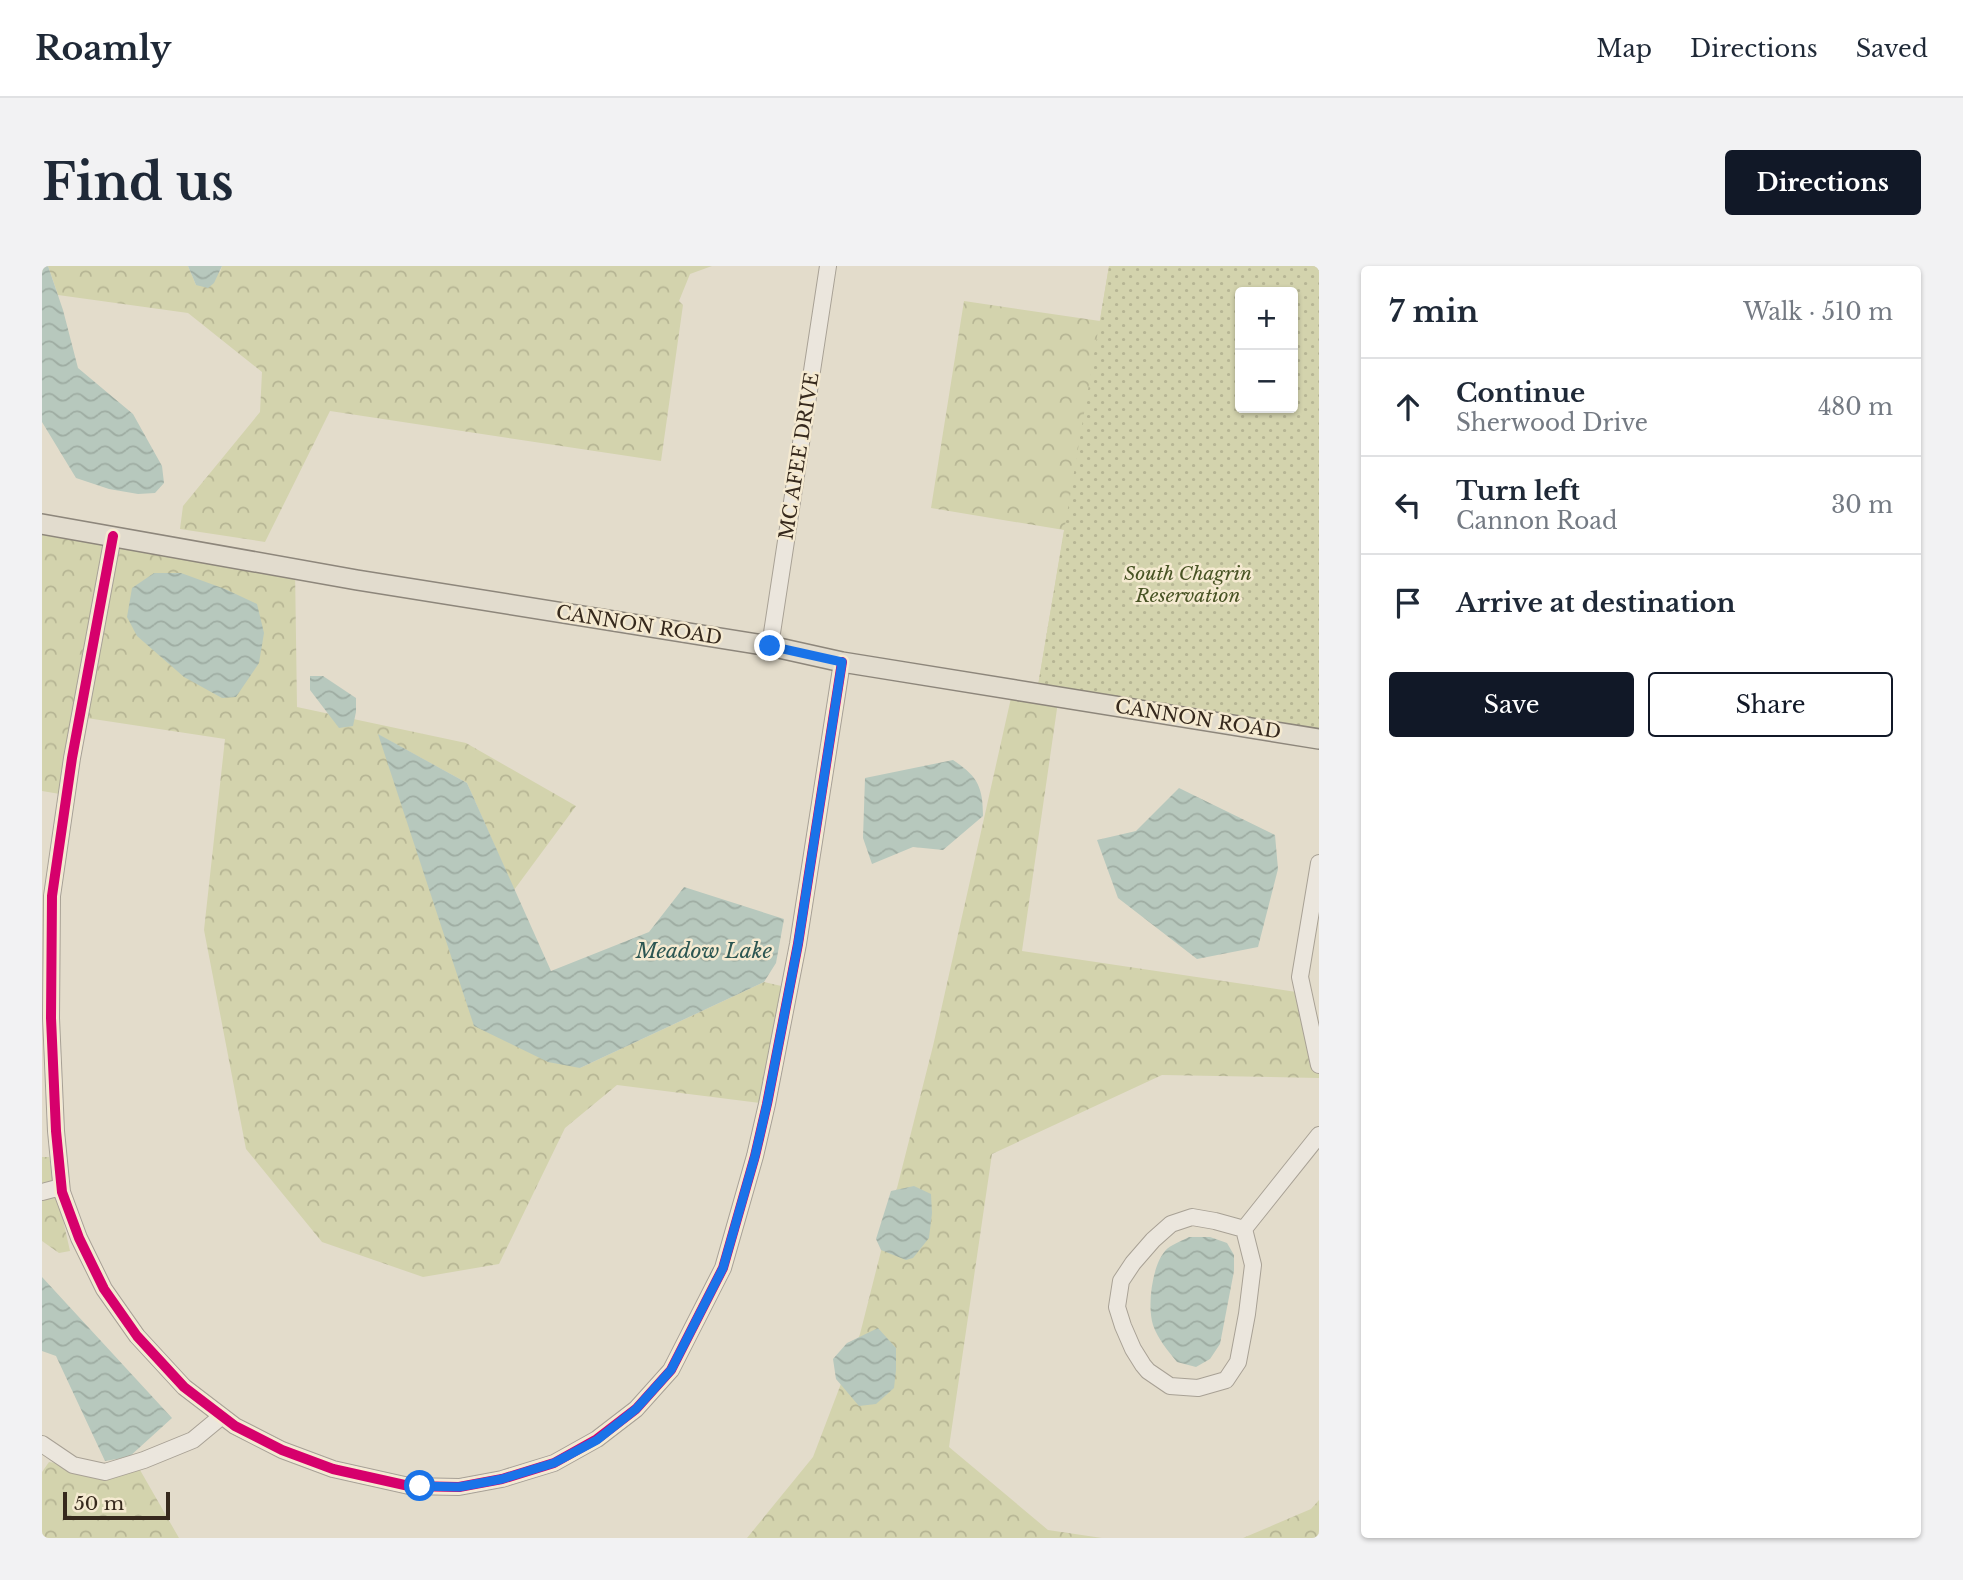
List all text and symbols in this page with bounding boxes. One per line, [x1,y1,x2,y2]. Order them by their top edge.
text: Roamly [35,28,171,69]
text: Map [1596,34,1652,63]
text: Directions [1690,34,1818,63]
text: Saved [1856,34,1928,63]
button: Directions [1725,150,1921,215]
text: Find us [42,152,234,213]
map controls [1235,287,1298,413]
button: + [1235,287,1298,350]
text: 7 min [1389,293,1478,330]
text: Walk · 510 m [1743,298,1893,326]
button: − [1235,350,1298,413]
street label: MC AFEE DRIVE [774,371,824,541]
text: Continue [1456,377,1585,409]
icon: ahead [1389,388,1427,426]
text: 480 m [1818,393,1893,421]
text: Sherwood Drive [1456,409,1648,437]
text: Turn left [1456,475,1580,507]
icon: left [1389,486,1427,524]
text: 30 m [1831,491,1893,519]
text: Cannon Road [1456,507,1618,535]
park label: South Chagrin Reservation [1124,562,1252,607]
icon: arrive [1389,584,1427,622]
text: Arrive at destination [1456,587,1736,619]
street label: CANNON ROAD [554,601,724,649]
route end [754,630,785,661]
button: Save [1389,672,1634,737]
button: Share [1648,672,1893,737]
street label: CANNON ROAD [1113,695,1283,743]
water label: Meadow Lake [635,938,773,964]
route start [404,1470,435,1501]
scale bar [63,1489,170,1521]
text: 50 m [74,1492,124,1515]

